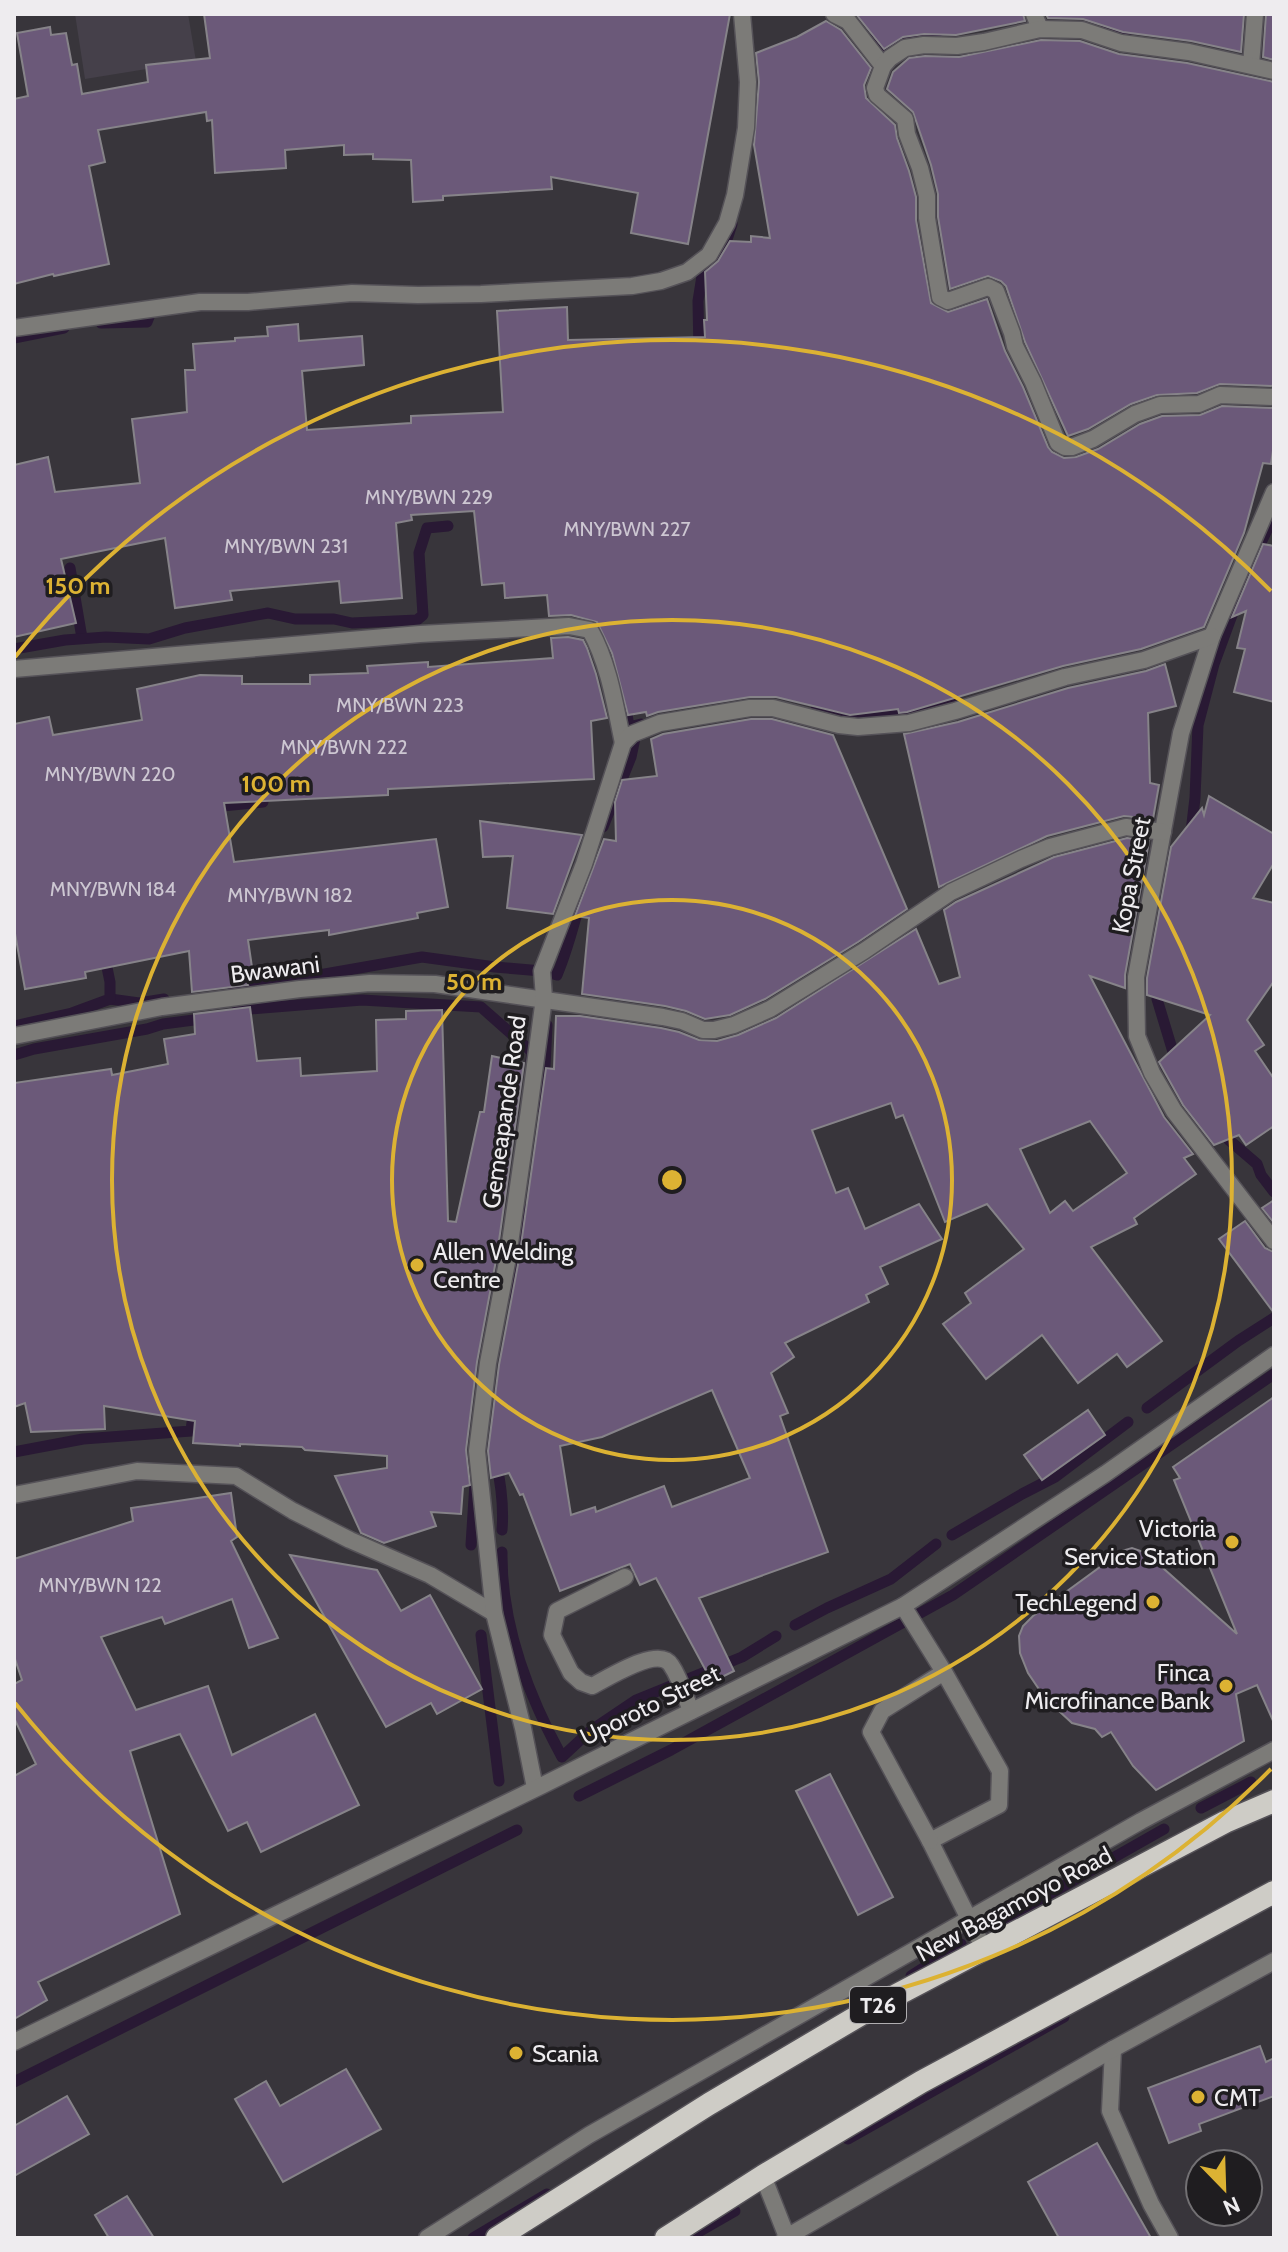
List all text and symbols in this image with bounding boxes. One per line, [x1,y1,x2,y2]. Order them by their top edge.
house number: MNY/BWN 229 [365,485,493,509]
house number: MNY/BWN 227 [563,517,691,541]
house number: MNY/BWN 231 [224,534,348,558]
text: 150 m [46,571,110,600]
house number: MNY/BWN 223 [336,693,464,717]
house number: MNY/BWN 222 [280,735,408,759]
house number: MNY/BWN 220 [44,762,176,786]
text: 100 m [241,769,311,798]
street label: Kopa Street [1106,814,1156,936]
house number: MNY/BWN 184 [50,877,177,901]
house number: MNY/BWN 182 [227,883,353,907]
street label: Bwawani [229,949,321,989]
text: 50 m [446,967,502,996]
street label: Gemeapande Road [476,1014,532,1210]
centre of rings [658,1166,686,1194]
place label: Allen Welding Centre [433,1237,574,1294]
marker: Allen Welding Centre [408,1256,426,1274]
place label: Victoria Service Station [1064,1514,1216,1571]
marker: Victoria Service Station [1223,1533,1241,1551]
house number: MNY/BWN 122 [38,1573,162,1597]
place label: TechLegend [1015,1588,1137,1617]
marker: TechLegend [1144,1593,1162,1611]
place label: Finca Microfinance Bank [1025,1658,1210,1715]
street label: Uporoto Street [575,1659,725,1751]
marker: Finca Microfinance Bank [1217,1677,1235,1695]
street label: New Bagamoyo Road [911,1840,1117,1968]
road number: T26 [850,1987,906,2023]
place label: Scania [532,2039,599,2068]
marker: Scania [507,2044,525,2062]
place label: CMT [1214,2083,1261,2112]
marker: CMT [1189,2088,1207,2106]
north arrow [1184,2148,1264,2228]
text: N [1219,2190,1244,2221]

